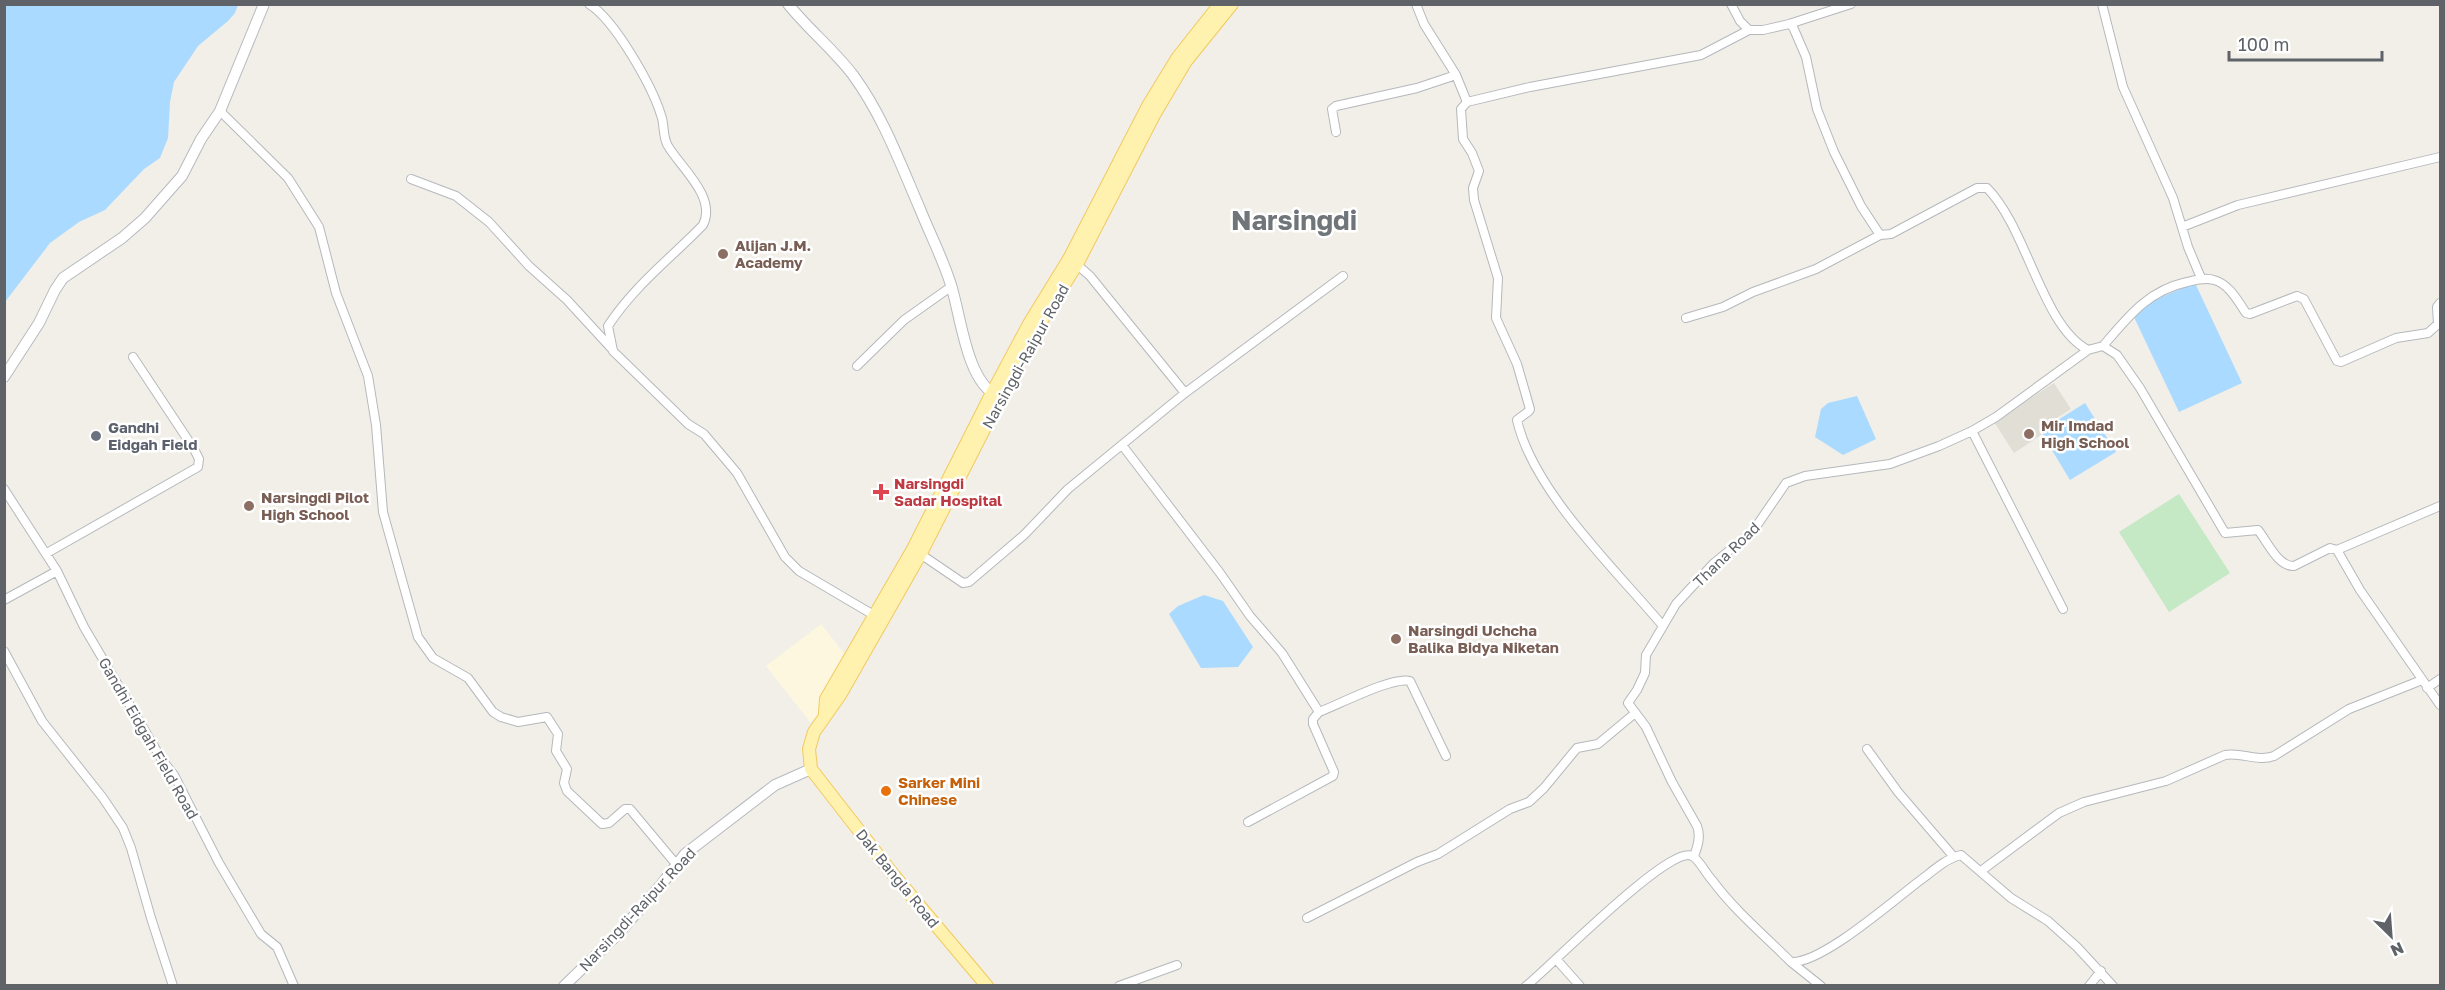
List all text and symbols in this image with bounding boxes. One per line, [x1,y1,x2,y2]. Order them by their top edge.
scale bar [2229,24,2382,62]
text: 100 m [2238,33,2289,55]
district label: Narsingdi [1231,204,1357,236]
place label: Alijan J.M. Academy [735,236,811,271]
marker: Alijan J.M. Academy [716,247,730,261]
street label: Narsingdi-Raipur Road [978,281,1072,431]
place label: Mir Imdad High School [2041,416,2129,451]
place label: Gandhi Eidgah Field [108,418,198,453]
marker: Mir Imdad High School [2022,427,2036,441]
marker: Gandhi Eidgah Field [89,429,103,443]
place label: Narsingdi Sadar Hospital [894,474,1002,509]
marker: Narsingdi Sadar Hospital [872,483,890,501]
place label: Narsingdi Pilot High School [261,488,369,523]
marker: Narsingdi Pilot High School [242,499,256,513]
street label: Thana Road [1689,518,1763,590]
place label: Narsingdi Uchcha Balika Bidya Niketan [1408,621,1559,656]
marker: Narsingdi Uchcha Balika Bidya Niketan [1389,632,1403,646]
street label: Gandhi Eidgah Field Road [95,654,203,822]
place label: Sarker Mini Chinese [898,773,980,808]
marker: Sarker Mini Chinese [879,784,893,798]
street label: Dak Bangla Road [853,825,943,931]
street label: Narsingdi-Raipur Road [575,844,699,974]
north arrow [2361,906,2421,966]
text: N [2388,938,2407,961]

